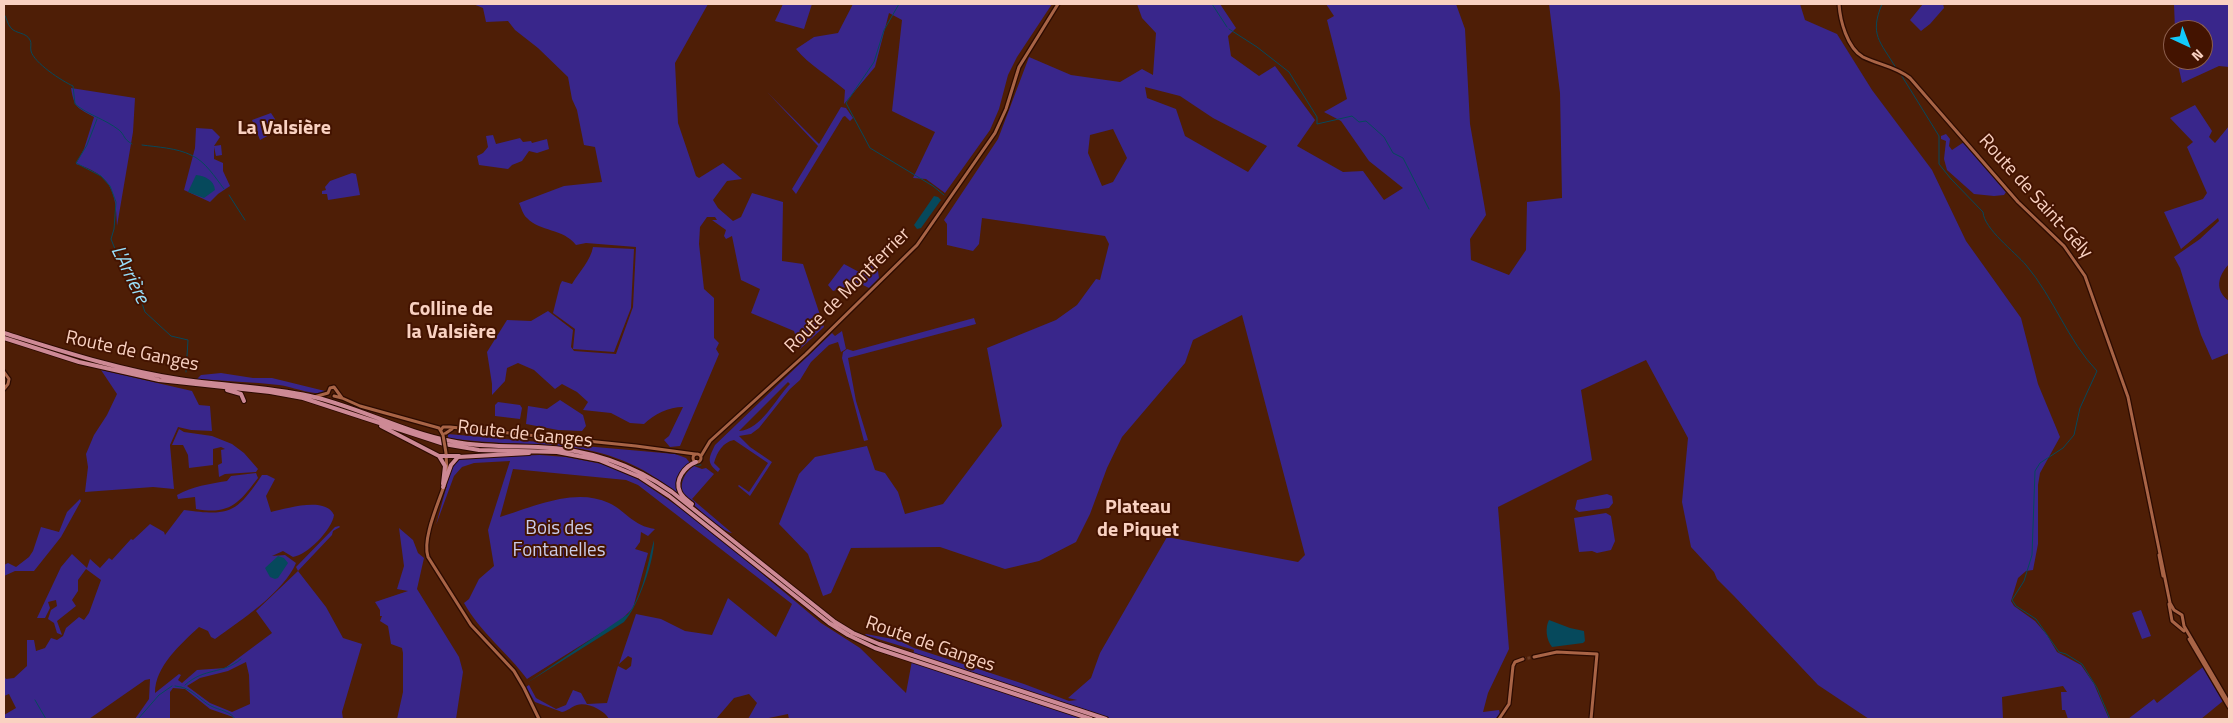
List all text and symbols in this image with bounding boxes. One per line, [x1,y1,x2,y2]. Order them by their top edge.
north arrow [2163,20,2213,70]
text: N [2187,45,2209,67]
district label: La Valsière [237,117,331,141]
street label: Route de Saint-Gély [1973,130,2097,264]
street label: Route de Montferrier [781,224,915,358]
water label: L'Arrière [105,242,153,308]
district label: Colline de la Valsière [406,298,496,345]
street label: Route de Ganges [63,327,201,377]
street label: Route de Ganges [456,417,594,453]
district label: Plateau de Piquet [1097,496,1179,543]
park label: Bois des Fontanelles [512,518,606,562]
street label: Route de Ganges [862,612,998,678]

